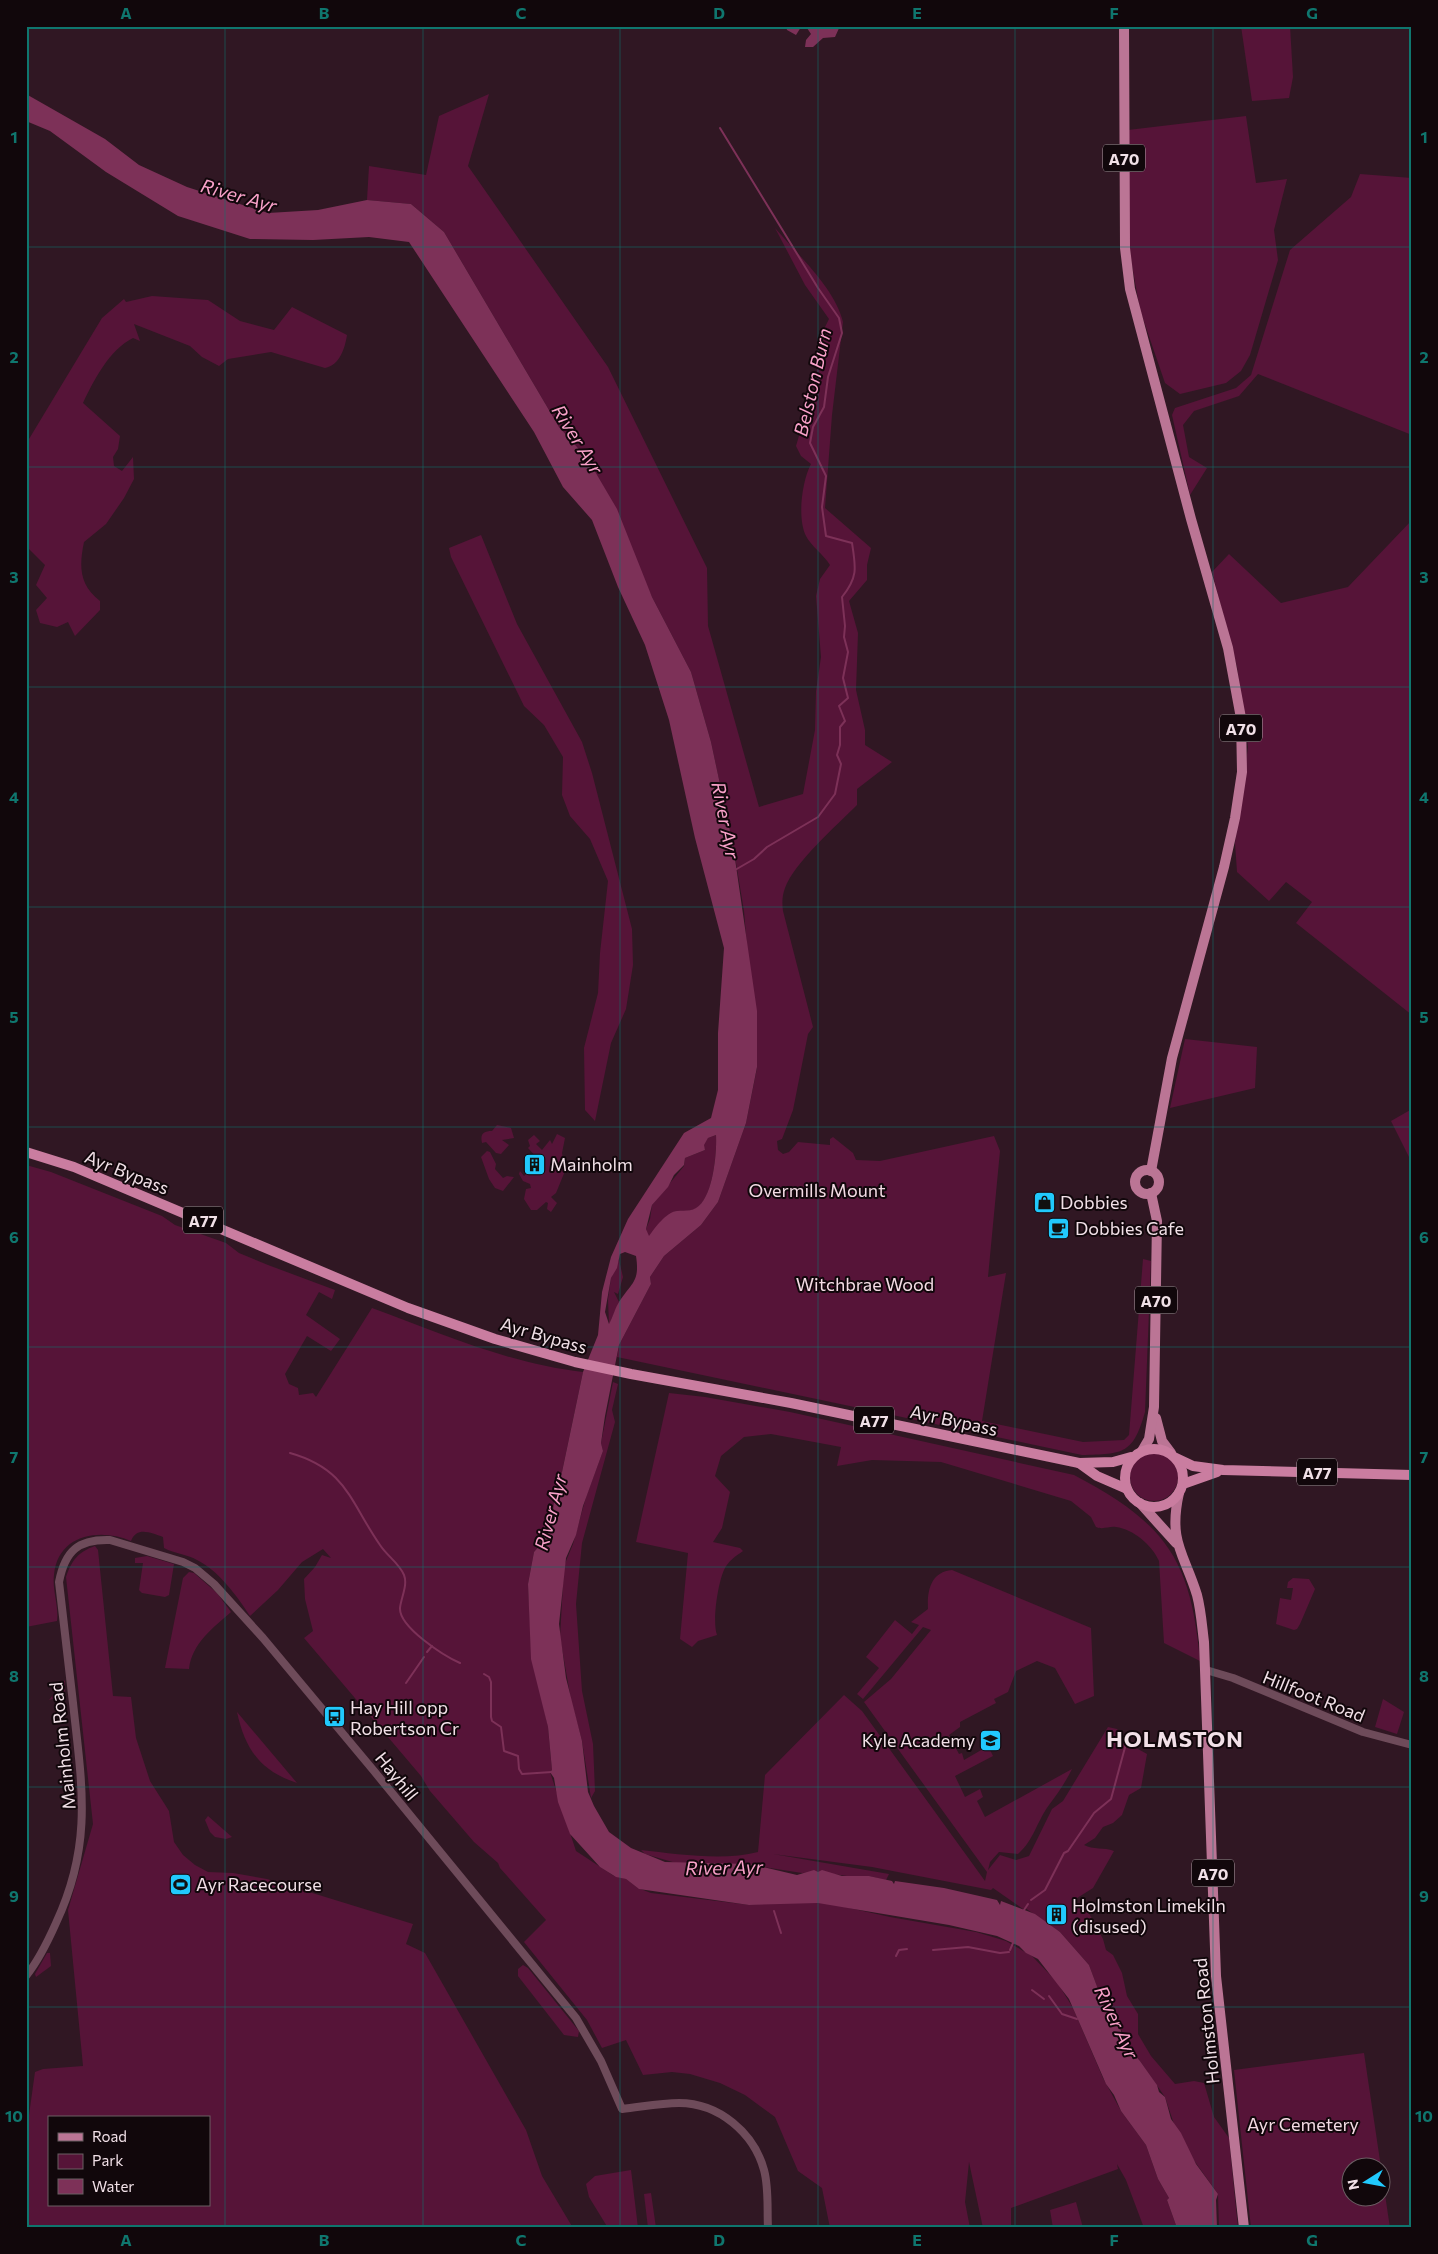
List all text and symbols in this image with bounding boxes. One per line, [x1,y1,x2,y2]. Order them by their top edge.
text: A [120,3,132,22]
text: B [319,3,330,22]
text: C [516,3,527,22]
text: D [713,3,725,22]
text: E [912,3,922,22]
text: F [1109,3,1119,22]
text: G [1306,3,1318,22]
text: 1 [10,127,18,146]
text: 1 [1420,127,1428,146]
road number: A70 [1103,144,1145,172]
water label: River Ayr [198,173,281,217]
water label: Belston Burn [788,325,836,438]
text: 2 [9,347,19,366]
text: 2 [1419,347,1429,366]
water label: River Ayr [548,400,609,479]
text: 3 [9,567,19,586]
text: 3 [1419,567,1429,586]
road number: A70 [1220,714,1262,741]
water label: River Ayr [707,780,745,862]
text: 4 [9,787,19,806]
text: 4 [1419,787,1429,806]
text: 5 [9,1007,19,1026]
text: 5 [1419,1007,1429,1026]
street label: Ayr Bypass [82,1145,172,1199]
building icon: Mainholm [522,1152,546,1176]
place label: Mainholm [550,1153,633,1175]
park label: Overmills Mount [748,1179,886,1201]
shop icon: Dobbies [1032,1190,1056,1214]
place label: Dobbies [1060,1191,1128,1213]
road number: A77 [183,1206,223,1234]
cafe icon: Dobbies Cafe [1047,1216,1071,1240]
place label: Dobbies Cafe [1075,1217,1184,1239]
text: 6 [9,1227,19,1246]
text: 6 [1419,1227,1429,1246]
park label: Witchbrae Wood [796,1273,934,1295]
road number: A70 [1135,1286,1177,1314]
street label: Ayr Bypass [498,1312,590,1358]
street label: Ayr Bypass [908,1400,1000,1440]
road number: A77 [854,1406,894,1434]
text: 7 [10,1447,19,1466]
text: 7 [1420,1447,1429,1466]
road number: A77 [1297,1458,1337,1485]
water label: River Ayr [529,1470,572,1553]
text: 8 [9,1666,19,1685]
street label: Hillfoot Road [1260,1666,1368,1726]
text: 8 [1419,1666,1429,1685]
street label: Mainholm Road [44,1681,80,1811]
place label: Hay Hill opp Robertson Cr [350,1696,459,1739]
bus stop icon: Hay Hill opp Robertson Cr [322,1705,346,1729]
district label: HOLMSTON [1106,1725,1244,1752]
school or university icon: Kyle Academy [979,1728,1003,1752]
place label: Kyle Academy [862,1729,975,1751]
street label: Hayhill [371,1747,423,1805]
water label: River Ayr [685,1855,765,1879]
road number: A70 [1192,1860,1234,1886]
sports icon: Ayr Racecourse [168,1872,192,1896]
place label: Ayr Racecourse [196,1873,322,1895]
text: 9 [9,1886,19,1905]
text: 9 [1419,1886,1429,1905]
place label: Holmston Limekiln (disused) [1072,1894,1226,1937]
building icon: Holmston Limekiln (disused) [1044,1903,1068,1927]
street label: Holmston Road [1188,1957,1224,2085]
water label: River Ayr [1090,1982,1144,2063]
text: 10 [5,2106,23,2125]
text: 10 [1415,2106,1433,2125]
park label: Ayr Cemetery [1247,2113,1359,2135]
legend [48,2116,210,2206]
text: Road [92,2127,127,2145]
text: Park [92,2151,123,2169]
north arrow [1340,2156,1390,2206]
text: Water [92,2177,134,2195]
text: N [1343,2178,1362,2191]
text: A [120,2230,132,2249]
text: B [319,2230,330,2249]
text: C [516,2230,527,2249]
text: D [713,2230,725,2249]
text: E [912,2230,922,2249]
text: F [1109,2230,1119,2249]
text: G [1306,2230,1318,2249]

